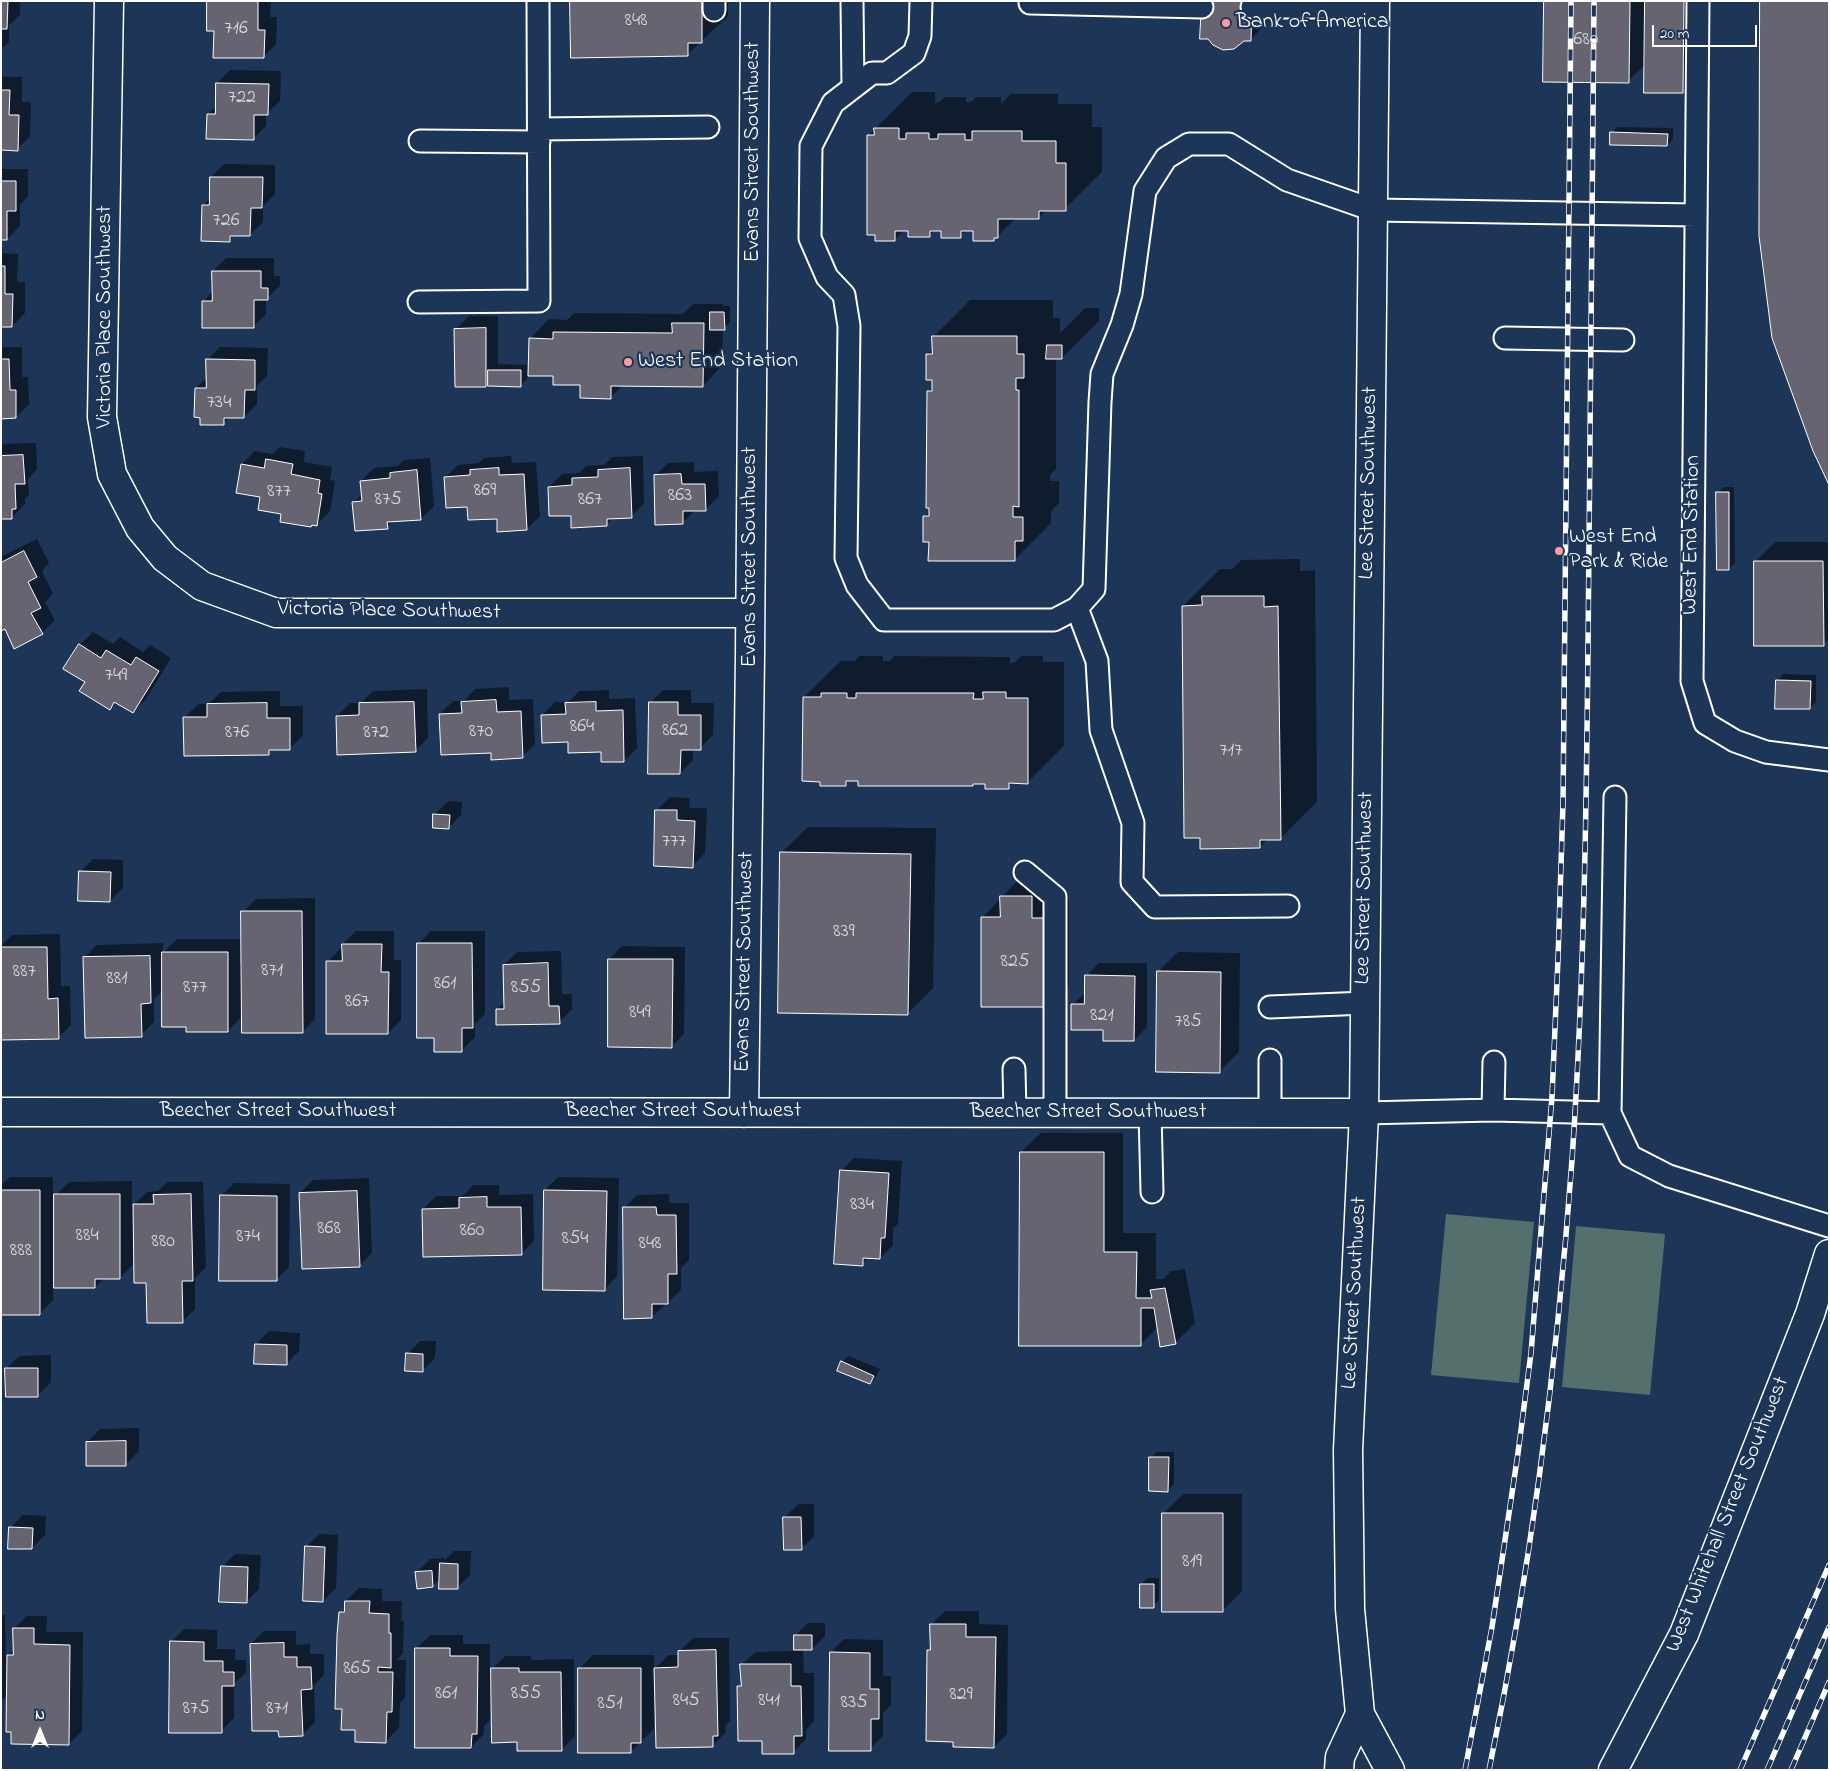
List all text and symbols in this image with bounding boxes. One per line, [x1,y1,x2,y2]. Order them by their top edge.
house number: 848 [624,10,648,34]
place label: Bank of America [1236,10,1389,36]
scale bar [1655,15,1760,47]
marker: Bank of America [1220,17,1232,29]
house number: 716 [224,18,248,42]
text: 20 m [1660,23,1689,45]
house number: 680 [1574,29,1598,53]
street label: Evans Street Southwest [741,42,767,262]
house number: 722 [228,87,256,111]
street label: Victoria Place Southwest [93,205,119,429]
house number: 726 [213,210,239,234]
place label: West End Station [638,349,798,375]
marker: West End Station [622,356,634,368]
street label: Lee Street Southwest [1355,386,1385,580]
house number: 734 [207,392,231,416]
street label: Evans Street Southwest [738,447,764,667]
street label: West End Station [1678,455,1708,615]
house number: 869 [474,480,496,504]
house number: 877 [267,481,291,505]
house number: 863 [668,485,692,509]
house number: 875 [374,489,402,513]
house number: 867 [578,489,602,513]
place label: West End Park & Ride [1569,525,1668,576]
marker: West End Park & Ride [1553,545,1565,557]
street label: Victoria Place Southwest [277,597,501,627]
house number: 749 [105,665,127,689]
house number: 864 [570,716,594,740]
house number: 862 [662,720,688,744]
house number: 870 [469,721,493,745]
house number: 876 [225,722,249,746]
house number: 872 [363,722,389,746]
house number: 717 [1220,740,1242,764]
street label: Lee Street Southwest [1351,791,1381,985]
house number: 777 [662,831,686,855]
street label: Evans Street Southwest [731,851,761,1073]
house number: 839 [833,921,855,945]
house number: 825 [1001,951,1029,975]
house number: 871 [261,960,283,984]
house number: 887 [12,961,36,985]
house number: 881 [106,968,128,992]
house number: 861 [434,973,456,997]
house number: 877 [183,977,207,1001]
house number: 855 [511,977,541,1001]
house number: 867 [345,991,369,1015]
house number: 849 [629,1002,651,1026]
house number: 821 [1090,1005,1114,1029]
house number: 785 [1174,1011,1202,1035]
street label: Beecher Street Southwest [160,1099,396,1125]
street label: Beecher Street Southwest [565,1099,801,1125]
street label: Beecher Street Southwest [970,1100,1206,1126]
house number: 834 [850,1194,874,1218]
street label: Lee Street Southwest [1338,1196,1374,1390]
house number: 868 [317,1218,341,1242]
house number: 860 [460,1220,484,1244]
house number: 884 [75,1225,99,1249]
house number: 874 [236,1226,260,1250]
house number: 854 [561,1228,589,1252]
house number: 880 [151,1231,175,1255]
house number: 848 [638,1233,662,1257]
house number: 888 [10,1240,32,1264]
street label: West Whitehall Street Southwest [1662,1373,1796,1657]
house number: 819 [1182,1551,1202,1575]
house number: 865 [343,1658,371,1682]
house number: 861 [435,1683,457,1707]
house number: 855 [511,1683,541,1707]
house number: 829 [949,1684,973,1708]
house number: 845 [672,1690,700,1714]
house number: 841 [758,1690,780,1714]
house number: 835 [840,1692,868,1716]
house number: 851 [597,1693,623,1717]
house number: 875 [182,1698,210,1722]
house number: 871 [266,1698,288,1722]
text: N [35,1705,45,1726]
north arrow [15,1706,65,1756]

